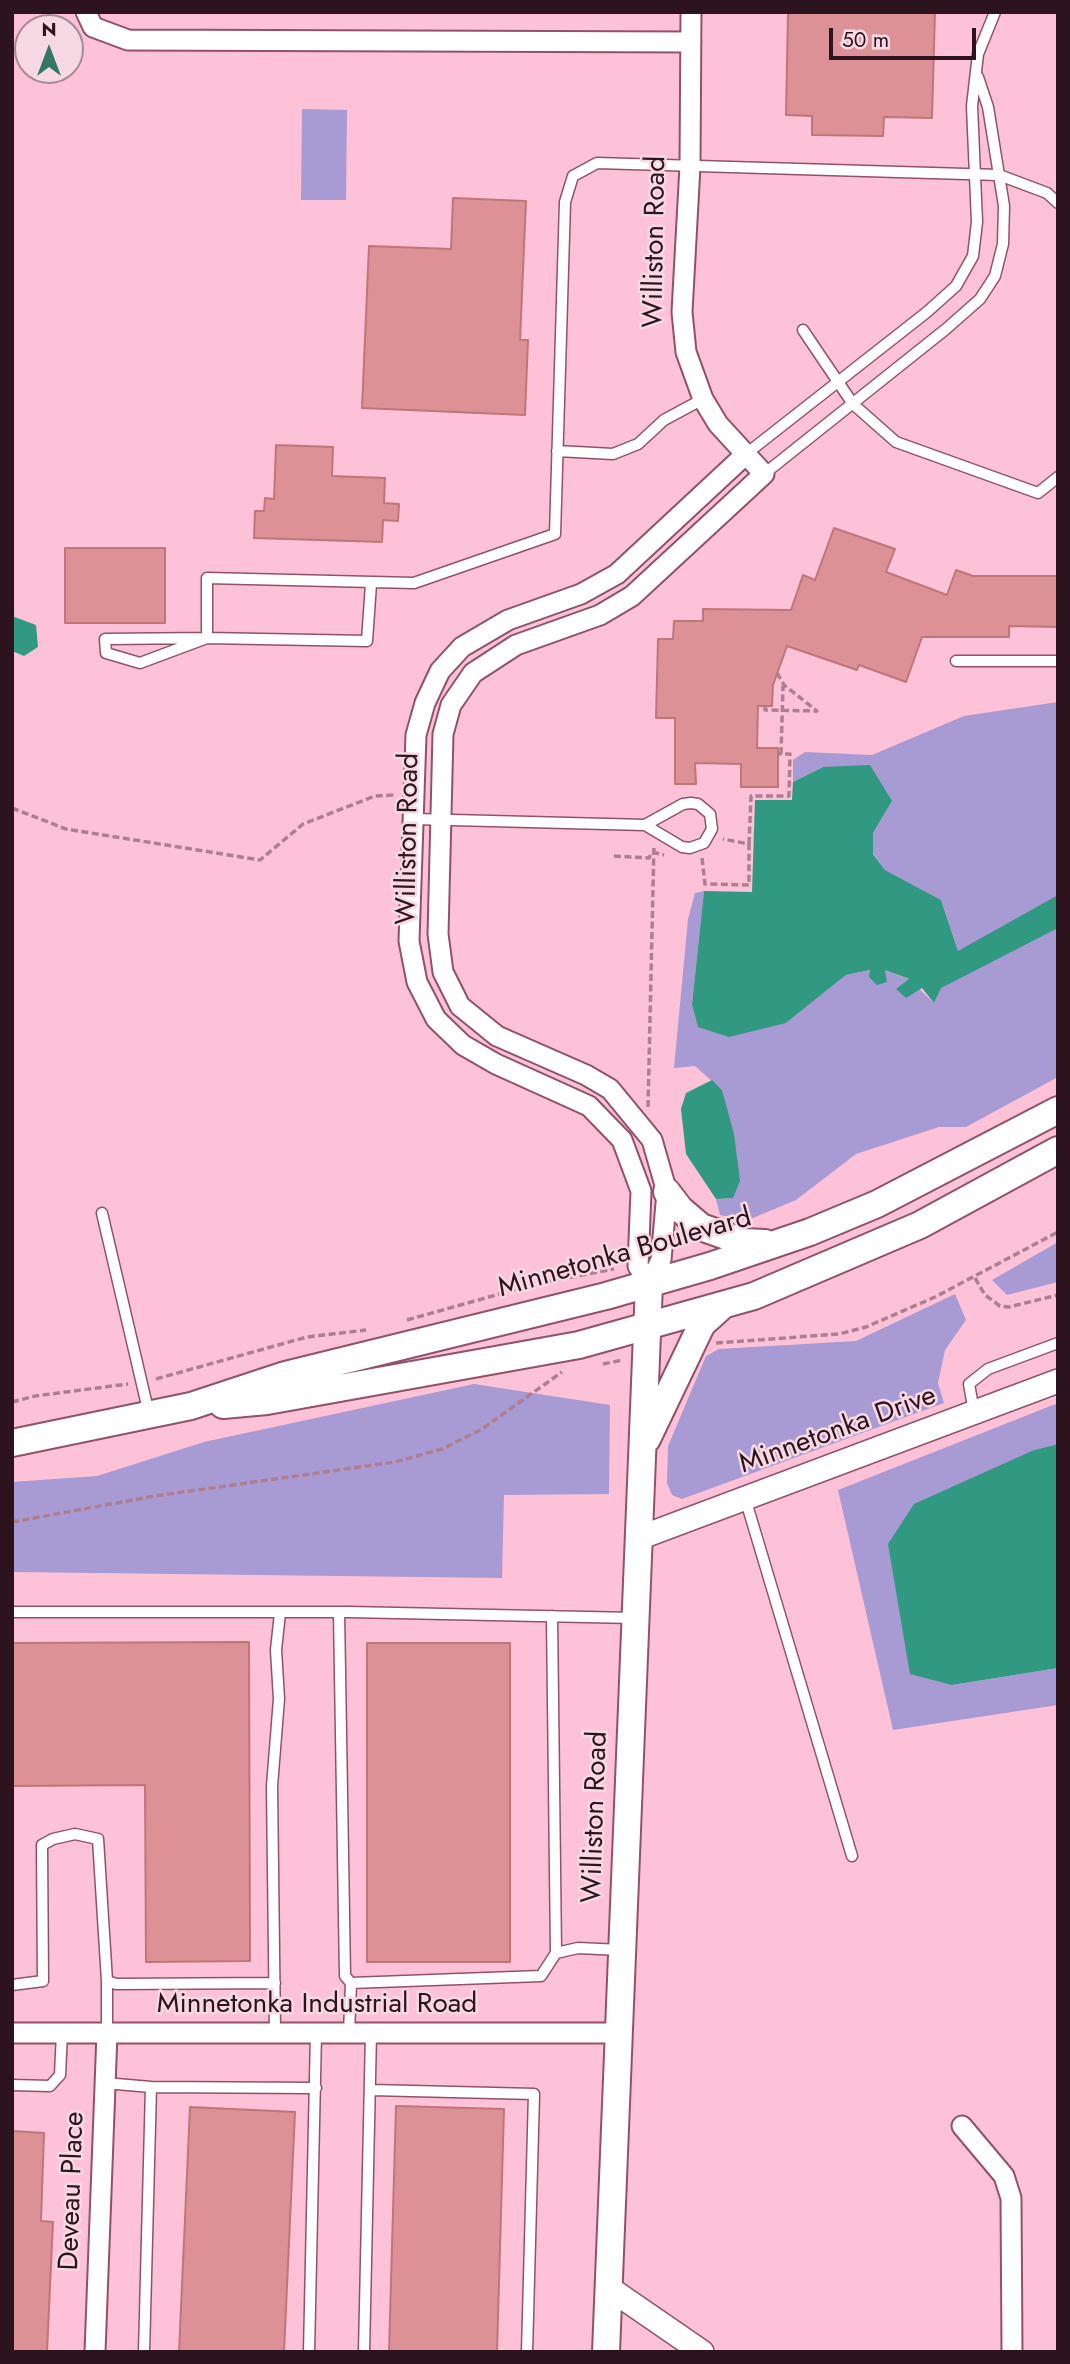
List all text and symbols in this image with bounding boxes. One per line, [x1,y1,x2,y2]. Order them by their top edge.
north arrow [14,14,84,84]
scale bar [832,14,979,58]
text: N [41,16,57,43]
text: 50 m [842,25,889,55]
street label: Williston Road [638,156,674,328]
street label: Williston Road [391,753,427,925]
street label: Minnetonka Boulevard [494,1202,756,1306]
street label: Minnetonka Drive [735,1380,941,1482]
street label: Williston Road [576,1730,616,1904]
street label: Minnetonka Industrial Road [157,1988,477,2022]
street label: Deveau Place [53,2111,93,2271]

